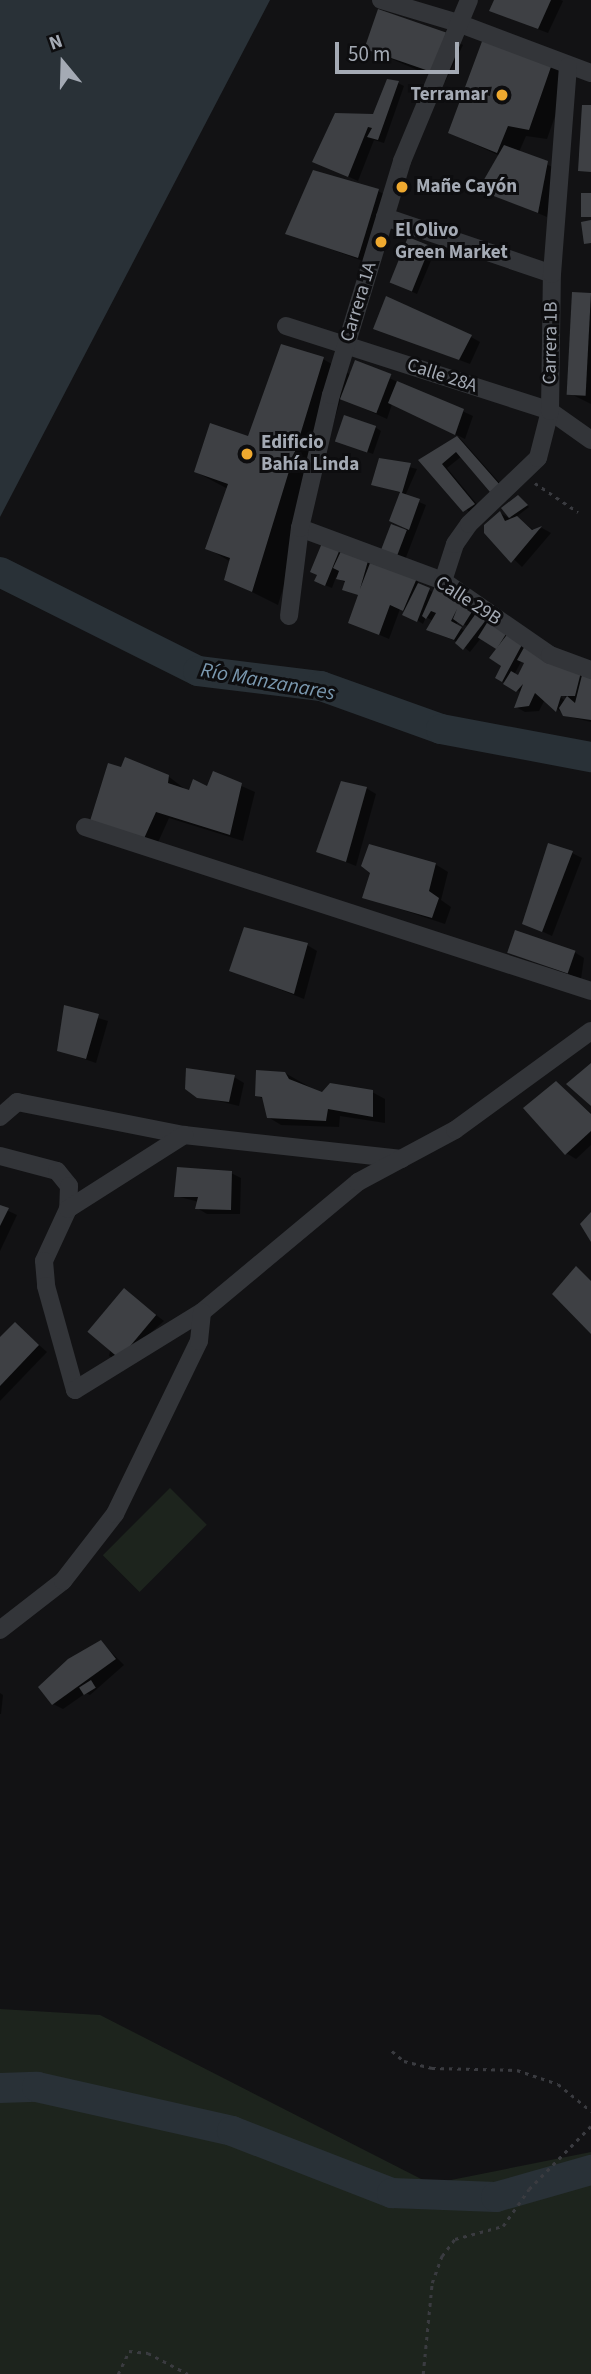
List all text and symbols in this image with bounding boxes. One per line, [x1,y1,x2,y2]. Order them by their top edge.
north arrow [28,28,98,98]
text: N [46,28,66,57]
scale bar [339,28,463,72]
text: 50 m [348,39,390,69]
place label: Terramar [411,84,488,106]
marker: Terramar [494,87,510,103]
place label: Mañe Cayón [416,176,517,198]
marker: Mañe Cayón [394,179,410,195]
place label: El Olivo Green Market [395,220,508,264]
marker: El Olivo Green Market [373,234,389,250]
street label: Carrera 1A [336,259,382,345]
street label: Carrera 1B [539,301,563,385]
street label: Calle 28A [404,354,480,398]
place label: Edificio Bahía Linda [261,432,359,476]
marker: Edificio Bahía Linda [239,446,255,462]
street label: Calle 29B [431,571,505,631]
water label: Río Manzanares [199,657,337,705]

